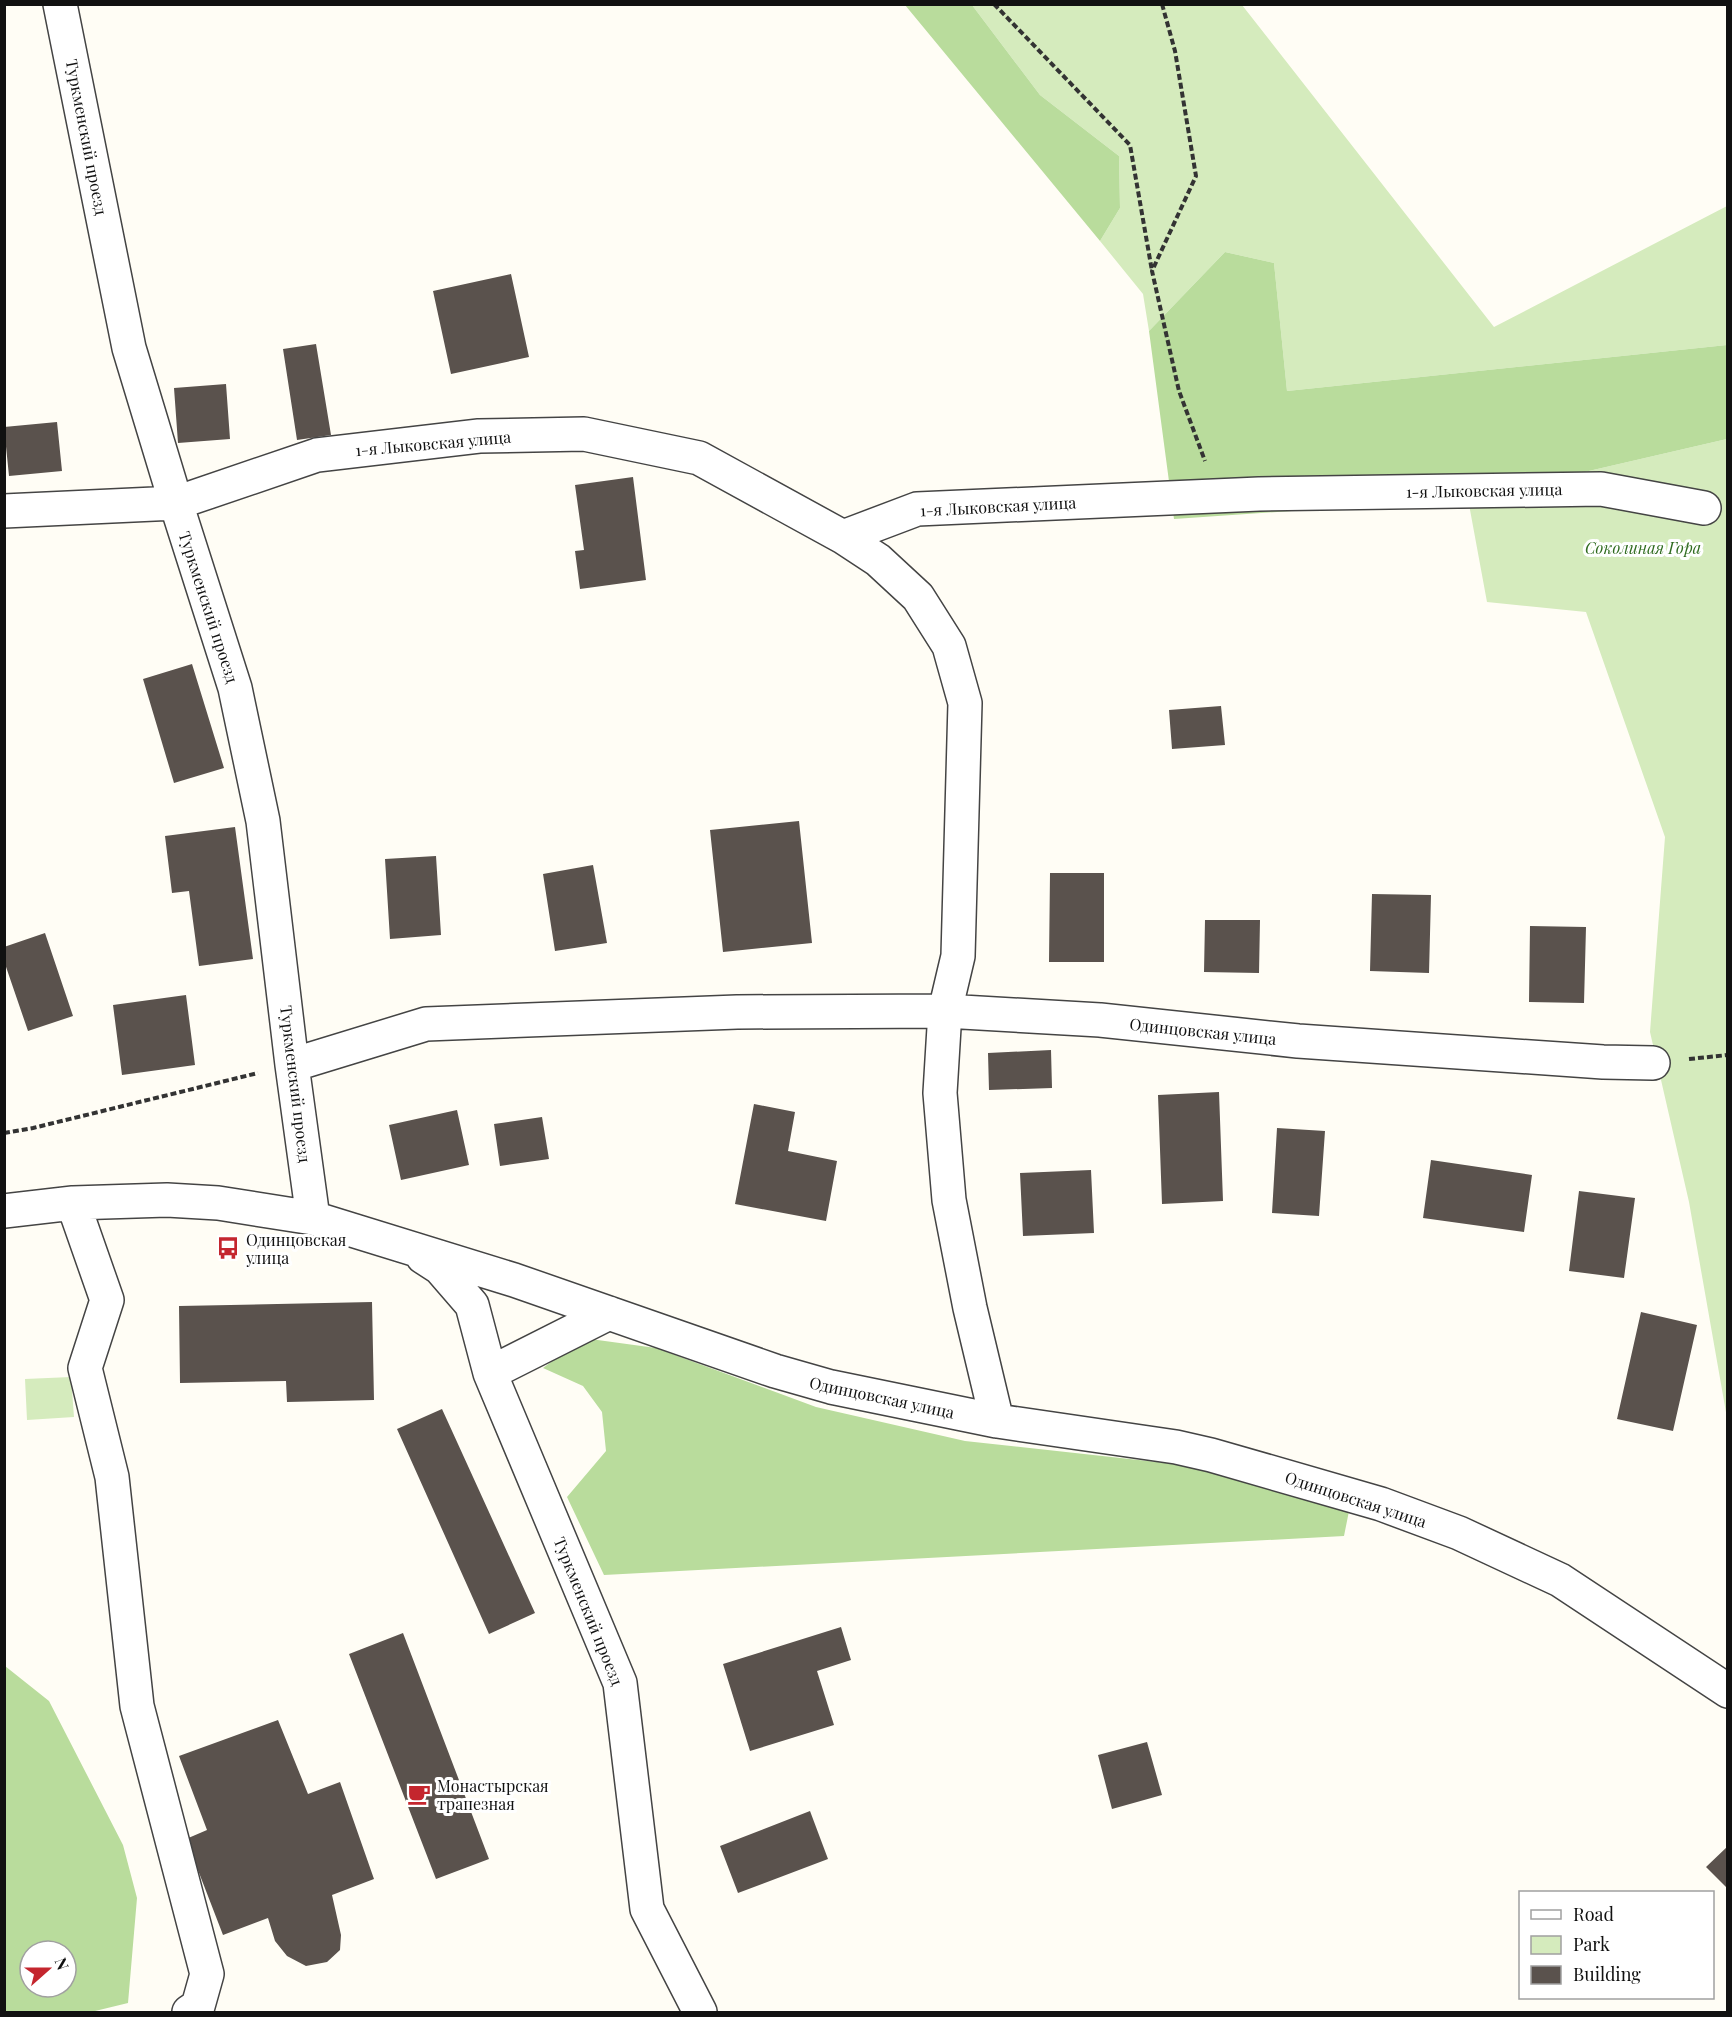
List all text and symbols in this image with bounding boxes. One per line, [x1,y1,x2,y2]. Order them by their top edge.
street label: Туркменский проезд [62,57,113,217]
street label: 1-я Лыковская улица [354,426,512,460]
street label: 1-я Лыковская улица [1406,478,1562,502]
street label: 1-я Лыковская улица [919,491,1077,521]
street label: Туркменский проезд [175,528,244,686]
park label: Соколиная Гора [1585,537,1701,558]
street label: Туркменский проезд [276,1004,316,1165]
street label: Одинцовская улица [1128,1013,1278,1049]
place label: Одинцовская улица [245,1229,347,1268]
bus stop icon: Одинцовская улица [215,1235,241,1261]
street label: Одинцовская улица [808,1371,956,1423]
street label: Одинцовская улица [1283,1466,1429,1532]
street label: Туркменский проезд [550,1534,629,1689]
place label: Монастырская трапезная [437,1775,549,1814]
cafe icon: Монастырская трапезная [406,1781,432,1807]
legend [1519,1891,1714,1999]
text: Road [1573,1902,1614,1926]
text: Park [1573,1932,1610,1956]
north arrow [18,1939,78,1999]
text: N [51,1954,75,1973]
text: Building [1573,1962,1641,1986]

